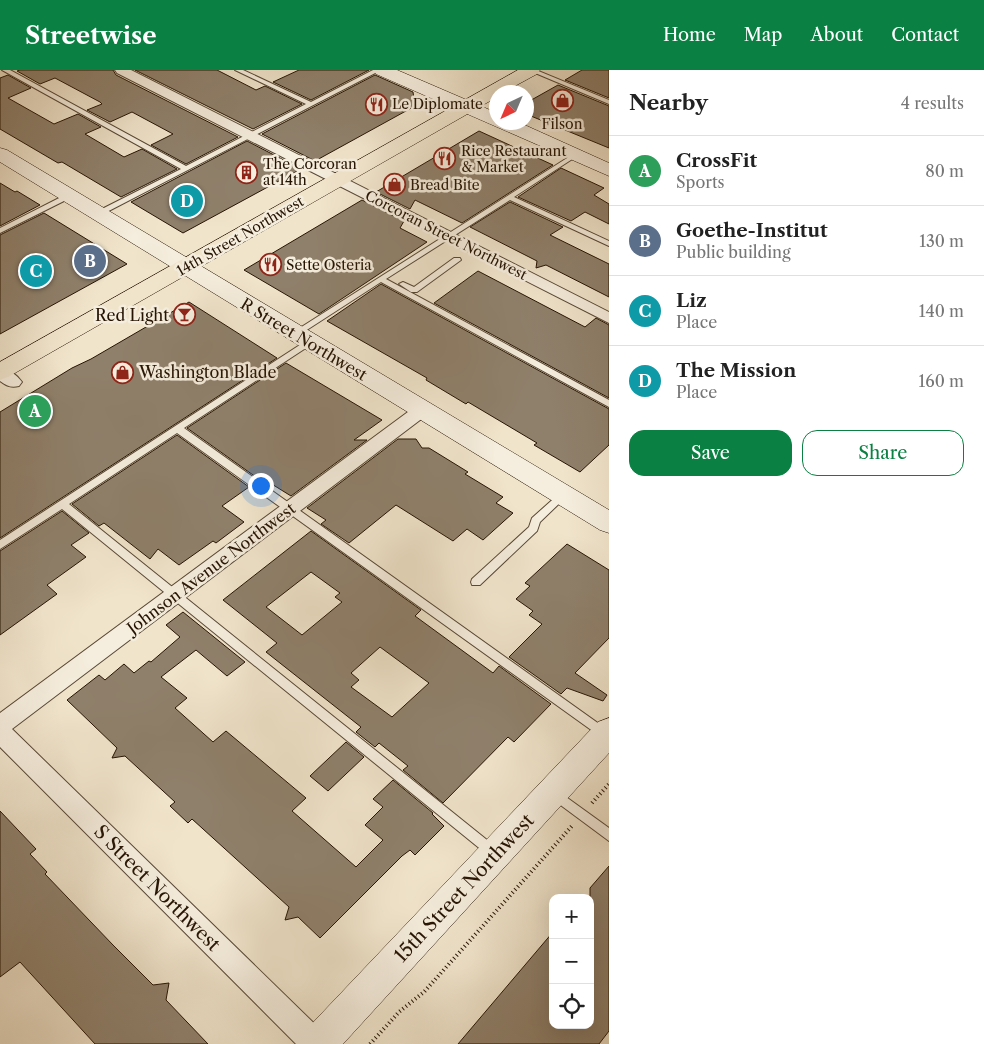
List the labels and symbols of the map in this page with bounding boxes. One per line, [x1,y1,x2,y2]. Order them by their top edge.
north arrow [489,85,534,130]
shop icon: Filson [550,89,574,113]
restaurant icon: Le Diplomate [364,92,388,116]
place label: Le Diplomate [392,95,483,113]
place label: Filson [542,115,583,133]
place label: Rice Restaurant & Market [461,142,566,176]
restaurant icon: Rice Restaurant & Market [433,147,457,171]
place label: The Corcoran at 14th [263,155,357,189]
building icon: The Corcoran at 14th [235,160,259,184]
shop icon: Bread Bite [382,173,406,197]
place label: Bread Bite [410,176,480,194]
pin: D [171,182,203,220]
street label: Corcoran Street Northwest [362,186,530,284]
street label: 14th Street Northwest [173,192,307,280]
pin: B [74,242,106,280]
pin: C [20,252,52,290]
restaurant icon: Sette Osteria [258,253,282,277]
place label: Sette Osteria [286,256,372,274]
street label: R Street Northwest [237,293,371,385]
bar icon: Red Light [173,303,197,327]
place label: Red Light [95,305,169,325]
shop icon: Washington Blade [111,360,135,384]
place label: Washington Blade [138,362,277,382]
pin: A [19,392,51,430]
your location [248,473,274,499]
street label: Johnson Avenue Northwest [120,498,299,640]
street label: 15th Street Northwest [389,809,539,967]
street label: S Street Northwest [89,820,225,956]

